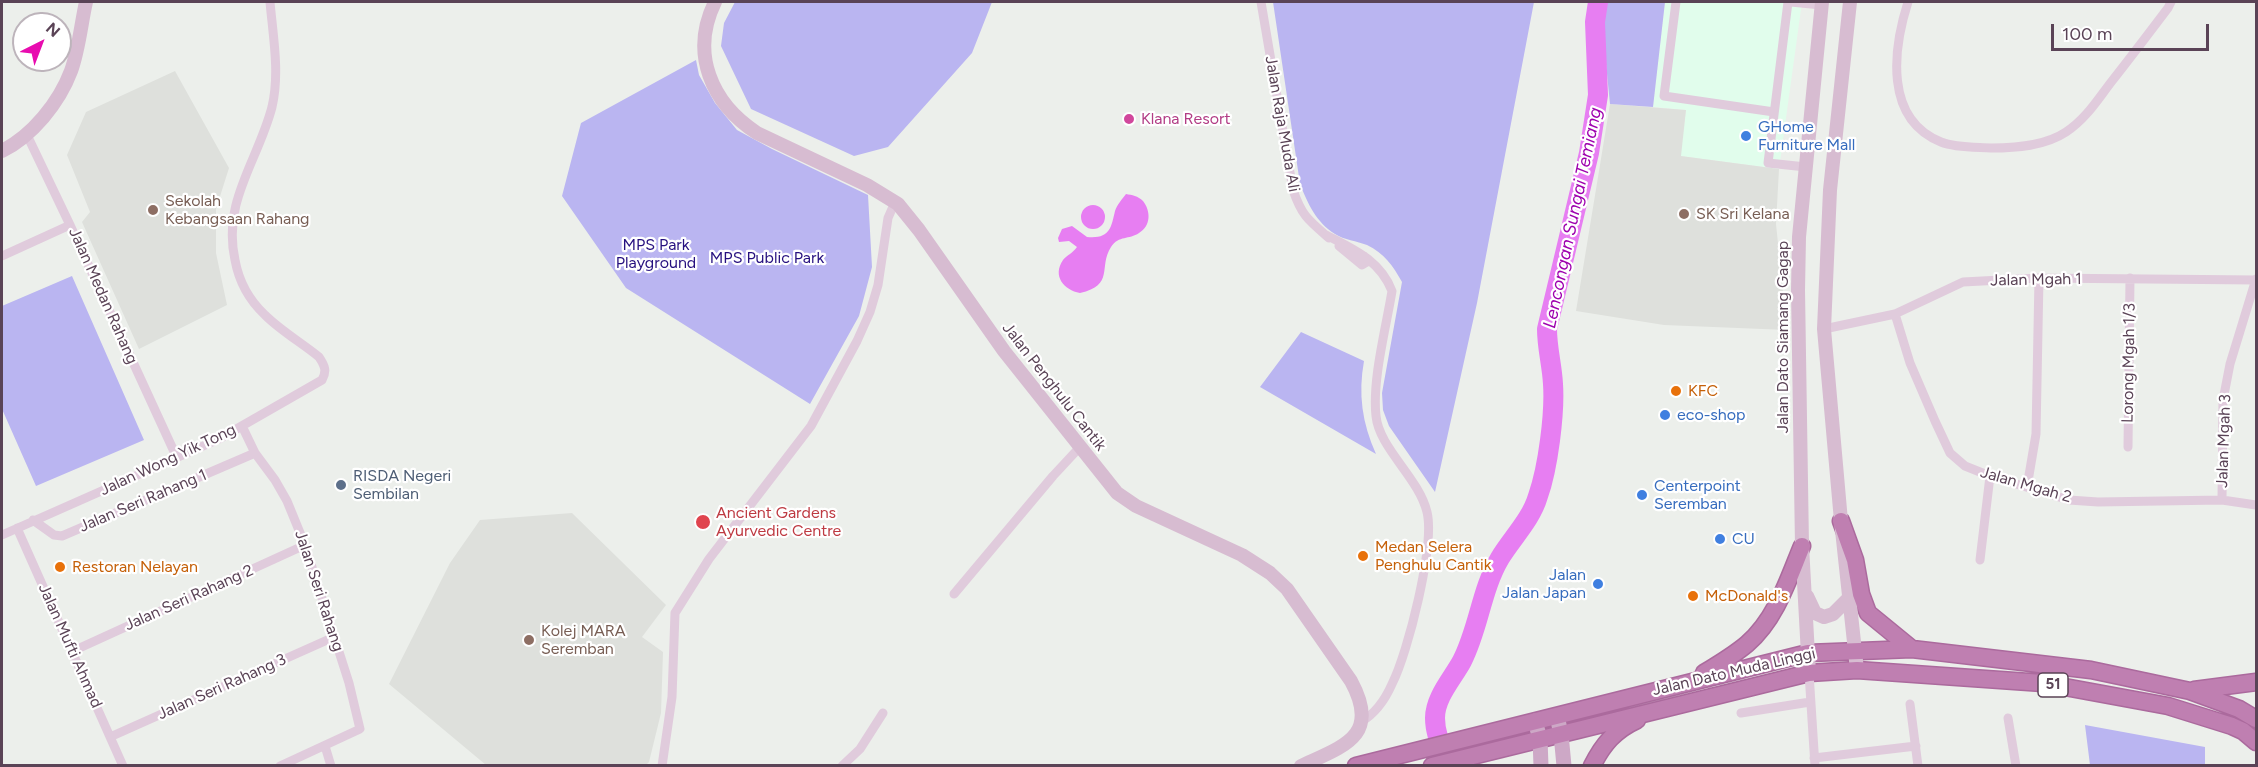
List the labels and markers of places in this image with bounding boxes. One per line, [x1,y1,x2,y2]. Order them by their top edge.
place label: Klana Resort [1141,109,1230,129]
marker: Klana Resort [1122,112,1136,126]
place label: GHome Furniture Mall [1758,117,1855,155]
marker: GHome Furniture Mall [1739,129,1753,143]
place label: Sekolah Kebangsaan Rahang [165,191,309,229]
marker: Sekolah Kebangsaan Rahang [146,203,160,217]
place label: SK Sri Kelana [1696,204,1790,224]
marker: SK Sri Kelana [1677,207,1691,221]
place label: KFC [1688,381,1718,401]
marker: KFC [1669,384,1683,398]
place label: eco-shop [1677,405,1745,425]
marker: eco-shop [1658,408,1672,422]
place label: RISDA Negeri Sembilan [353,466,451,504]
place label: Centerpoint Seremban [1654,476,1741,514]
marker: RISDA Negeri Sembilan [334,478,348,492]
marker: Centerpoint Seremban [1635,488,1649,502]
place label: Ancient Gardens Ayurvedic Centre [716,503,841,541]
marker: Ancient Gardens Ayurvedic Centre [694,513,712,531]
place label: CU [1732,529,1755,549]
marker: CU [1713,532,1727,546]
place label: Medan Selera Penghulu Cantik [1375,537,1492,575]
marker: Medan Selera Penghulu Cantik [1356,549,1370,563]
place label: Restoran Nelayan [72,557,198,577]
marker: Restoran Nelayan [53,560,67,574]
place label: Jalan Jalan Japan [1502,565,1586,603]
marker: Jalan Jalan Japan [1591,577,1605,591]
place label: McDonald's [1705,586,1788,606]
marker: McDonald's [1686,589,1700,603]
place label: Kolej MARA Seremban [541,621,626,659]
marker: Kolej MARA Seremban [522,633,536,647]

